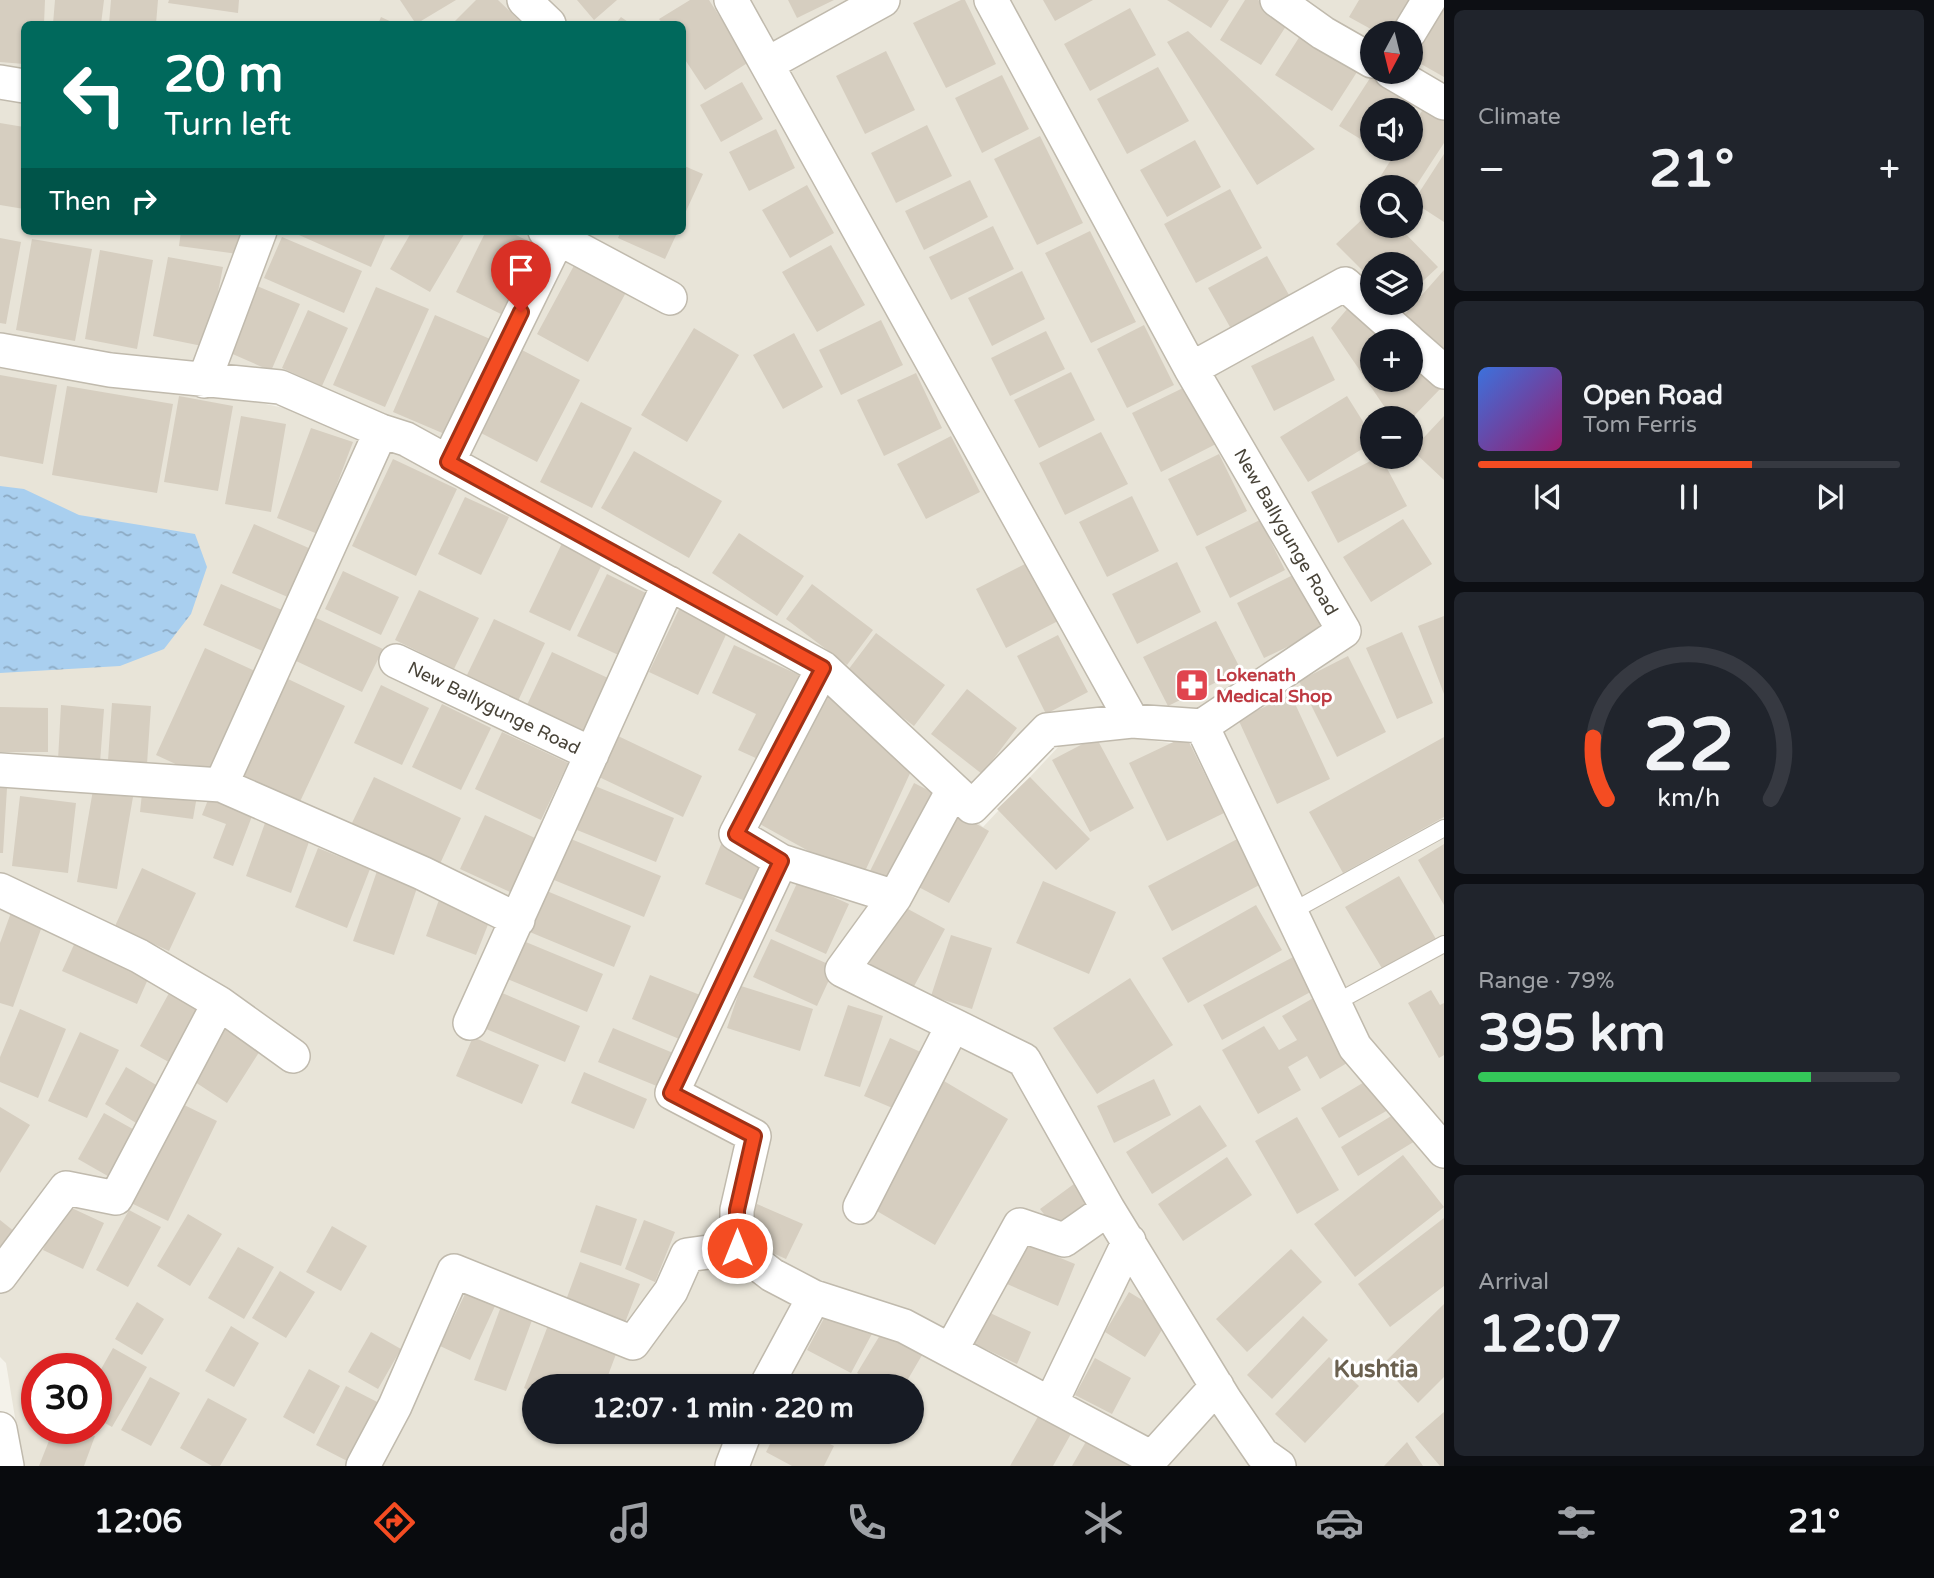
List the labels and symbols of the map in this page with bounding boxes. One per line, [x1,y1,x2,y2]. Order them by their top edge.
north arrow [1360,21,1423,84]
pin [491,240,551,312]
street label: New Ballygunge Road [1229,445,1343,619]
street label: New Ballygunge Road [404,657,584,759]
place label: Lokenath Medical Shop [1216,664,1332,707]
pharmacy icon: Lokenath Medical Shop [1173,666,1211,704]
position arrow [700,1211,774,1285]
speed limit sign: 30 [21,1353,112,1444]
district label: Kushtia [1333,1355,1419,1384]

